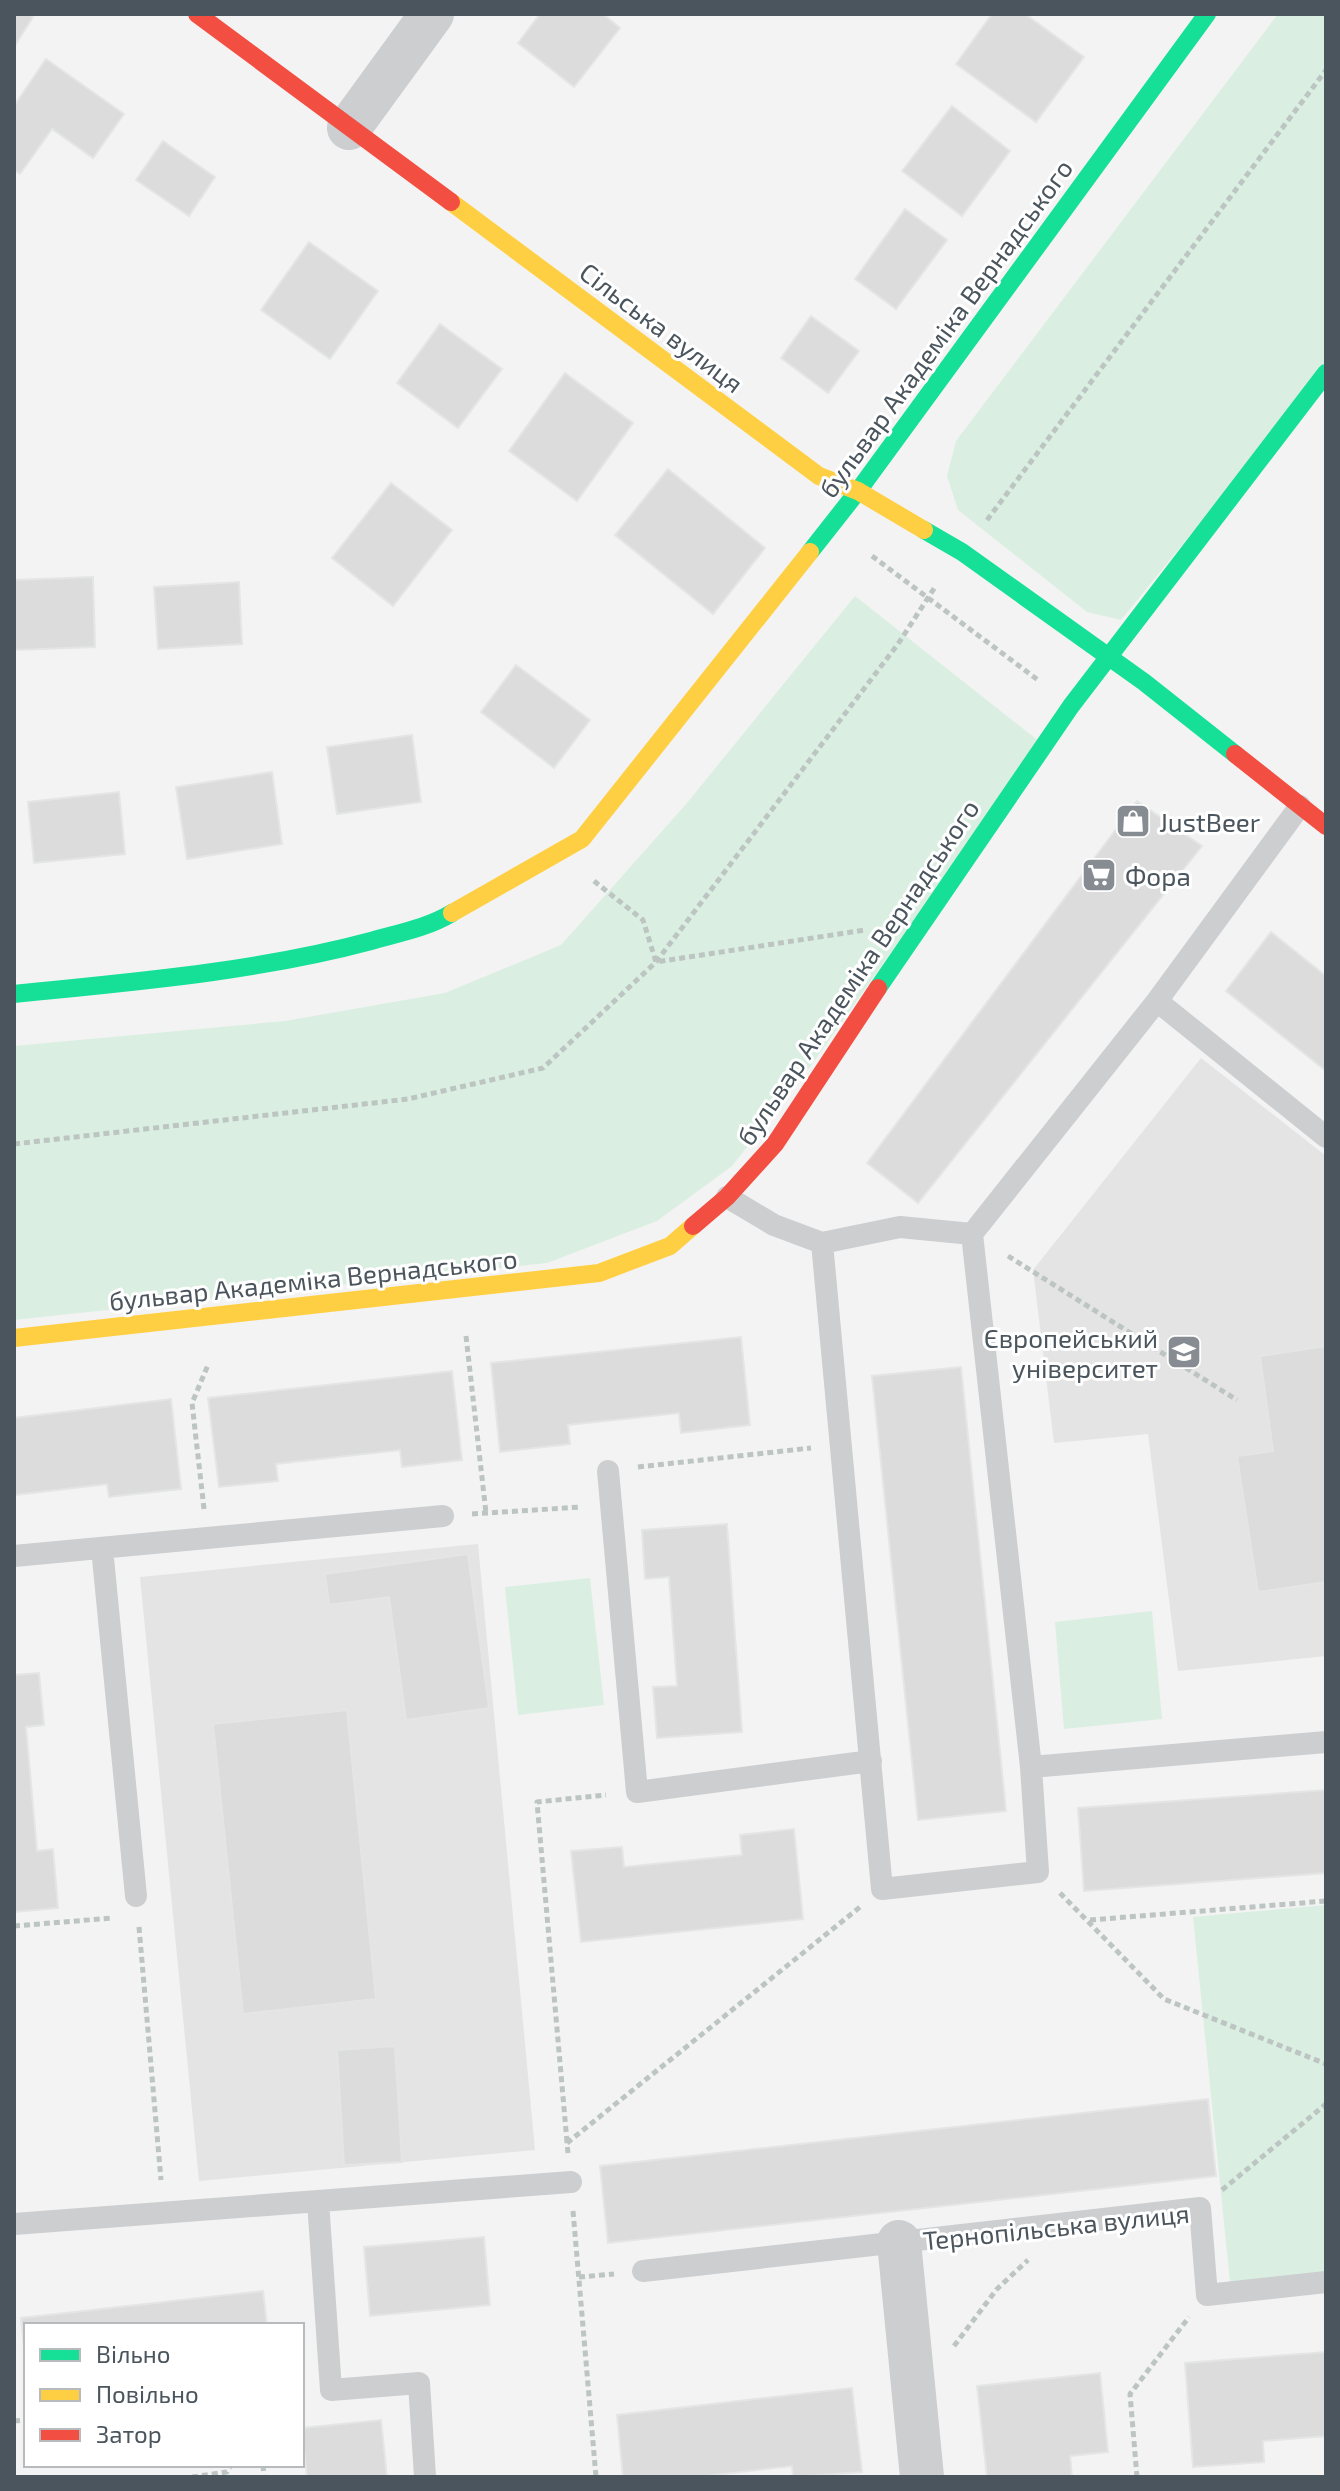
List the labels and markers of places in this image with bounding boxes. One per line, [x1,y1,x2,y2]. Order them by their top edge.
shop icon: JustBeer [1114,802,1152,840]
place label: JustBeer [1159,806,1260,837]
supermarket icon: Фора [1080,856,1118,894]
place label: Фора [1125,860,1191,891]
place label: Європейський університет [984,1322,1158,1384]
school or university icon: Європейський університет [1165,1333,1203,1371]

